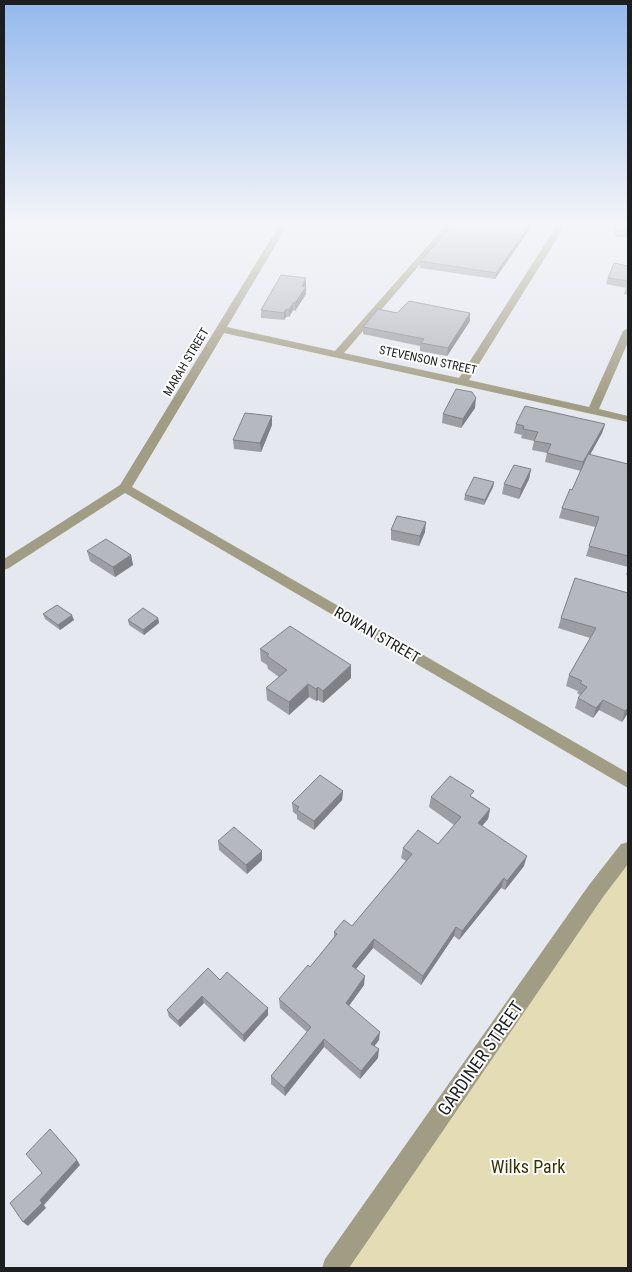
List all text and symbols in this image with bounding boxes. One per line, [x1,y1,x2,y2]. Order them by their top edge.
street label: MARAH STREET [160,326,212,398]
street label: STEVENSON STREET [378,343,478,377]
street label: ROWAN STREET [331,603,423,667]
street label: GARDINER STREET [433,997,527,1119]
park label: Wilks Park [491,1156,565,1177]

